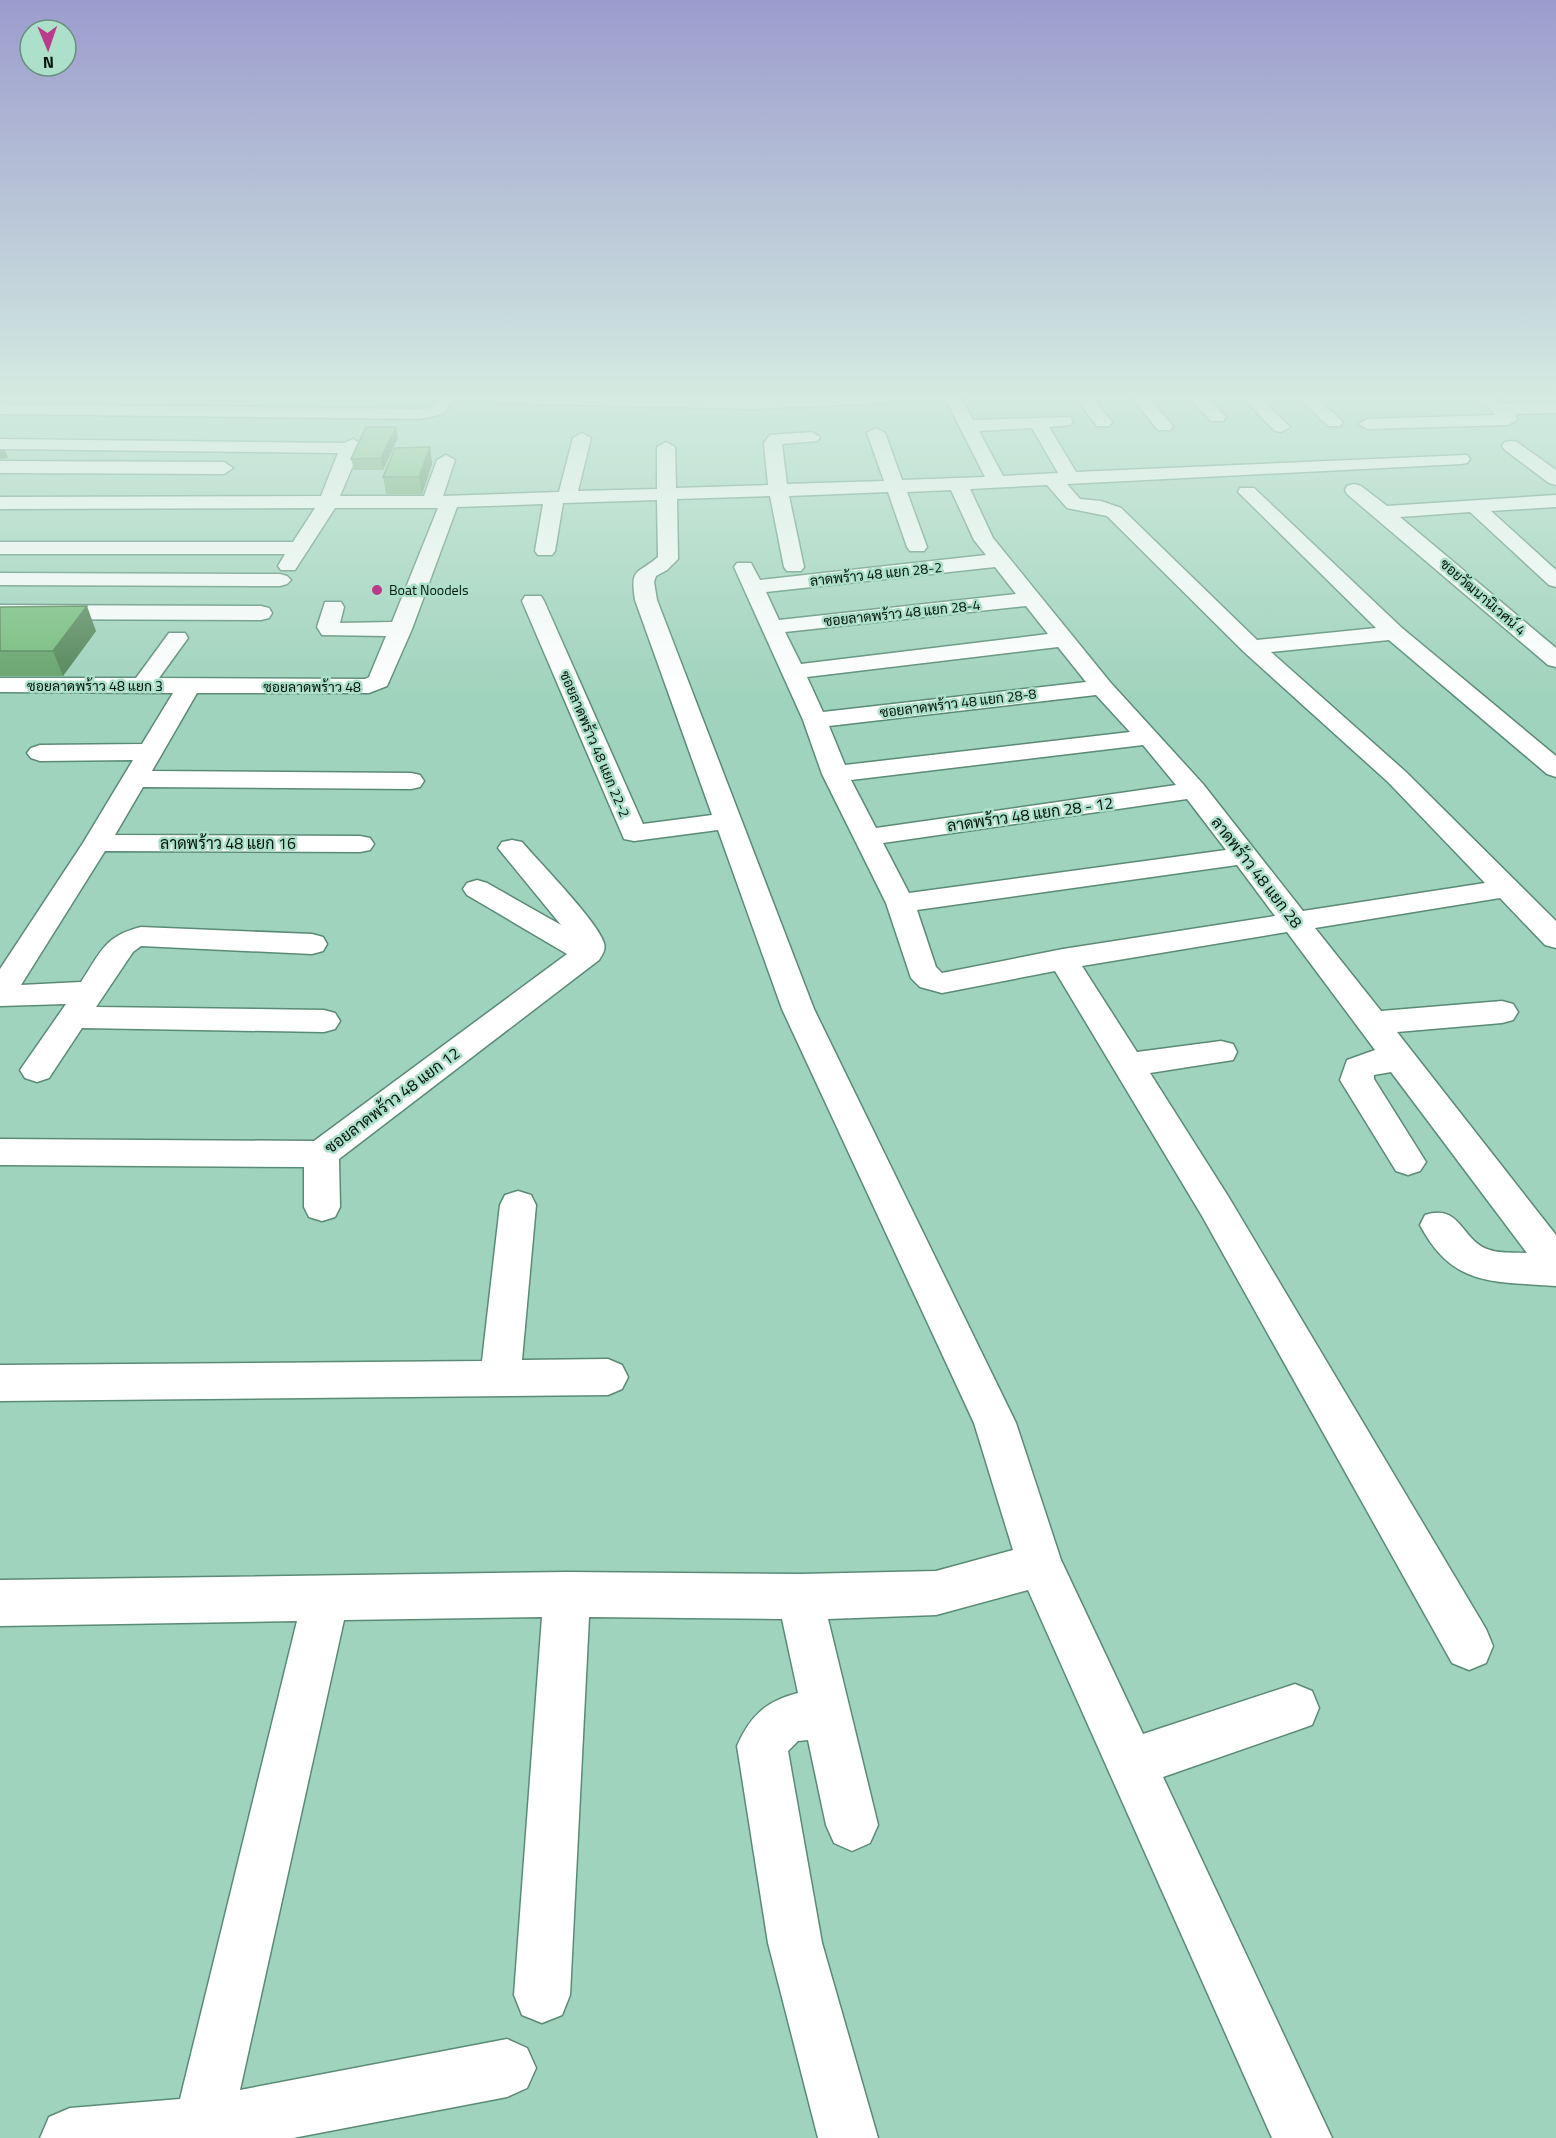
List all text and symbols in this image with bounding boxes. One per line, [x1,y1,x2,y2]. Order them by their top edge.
north arrow [18,18,78,78]
text: N [43,51,54,75]
street label: ซอยวัฒนานิเวศน์ 4 [1436,553,1531,640]
street label: ลาดพร้าว 48 แยก 28-2 [809,556,943,591]
place label: Boat Noodels [389,579,468,600]
marker: Boat Noodels [370,583,384,597]
street label: ซอยลาดพร้าว 48 แยก 28-4 [822,594,982,631]
street label: ซอยลาดพร้าว 48 แยก 22-2 [555,667,636,820]
street label: ซอยลาดพร้าว 48 แยก 3 [27,675,163,696]
street label: ซอยลาดพร้าว 48 [263,676,361,697]
street label: ซอยลาดพร้าว 48 แยก 28-8 [878,682,1038,723]
street label: ลาดพร้าว 48 แยก 28 - 12 [945,790,1115,838]
street label: ลาดพร้าว 48 แยก 28 [1206,811,1308,933]
street label: ลาดพร้าว 48 แยก 16 [160,831,296,855]
street label: ซอยลาดพร้าว 48 แยก 12 [319,1041,465,1159]

